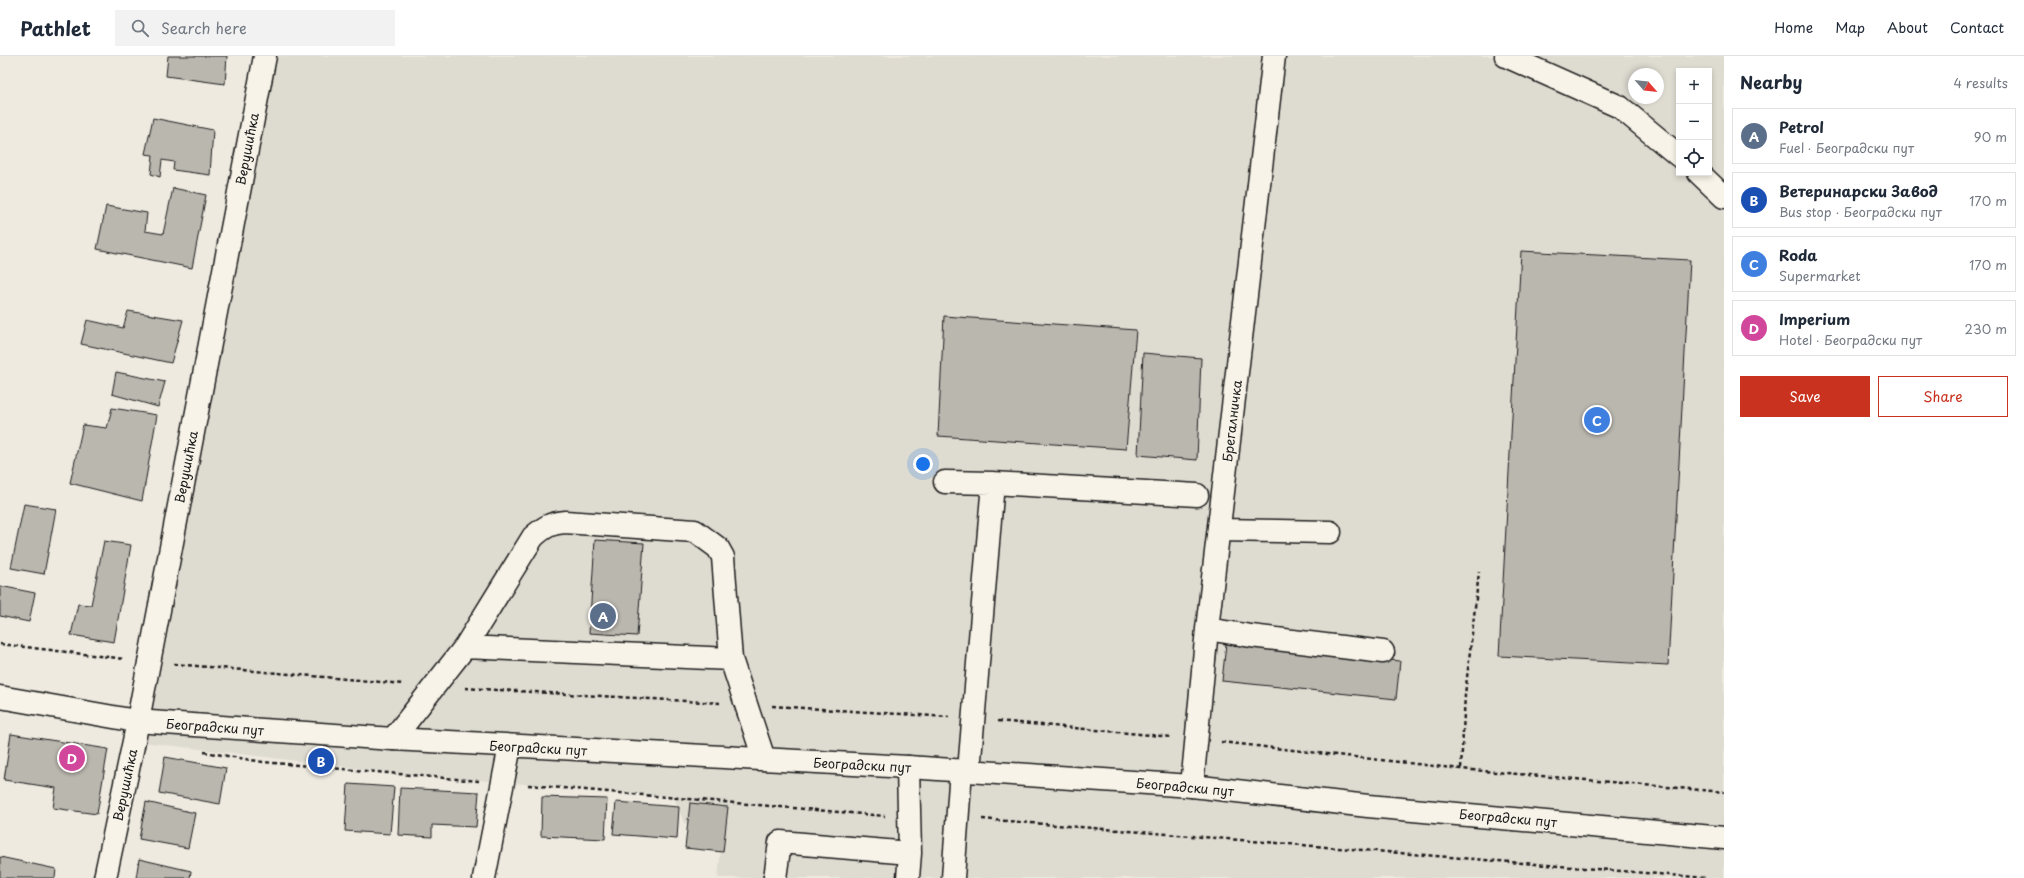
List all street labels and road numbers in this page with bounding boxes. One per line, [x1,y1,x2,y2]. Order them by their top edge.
street label: Верушићка [230,110,263,187]
street label: Брегалничка [1217,378,1246,463]
street label: Верушићка [169,428,202,505]
street label: Београдски пут [165,714,266,739]
street label: Београдски пут [488,735,588,760]
street label: Верушићка [108,746,142,823]
street label: Београдски пут [812,752,912,777]
street label: Београдски пут [1135,773,1236,800]
street label: Београдски пут [1458,804,1559,831]

